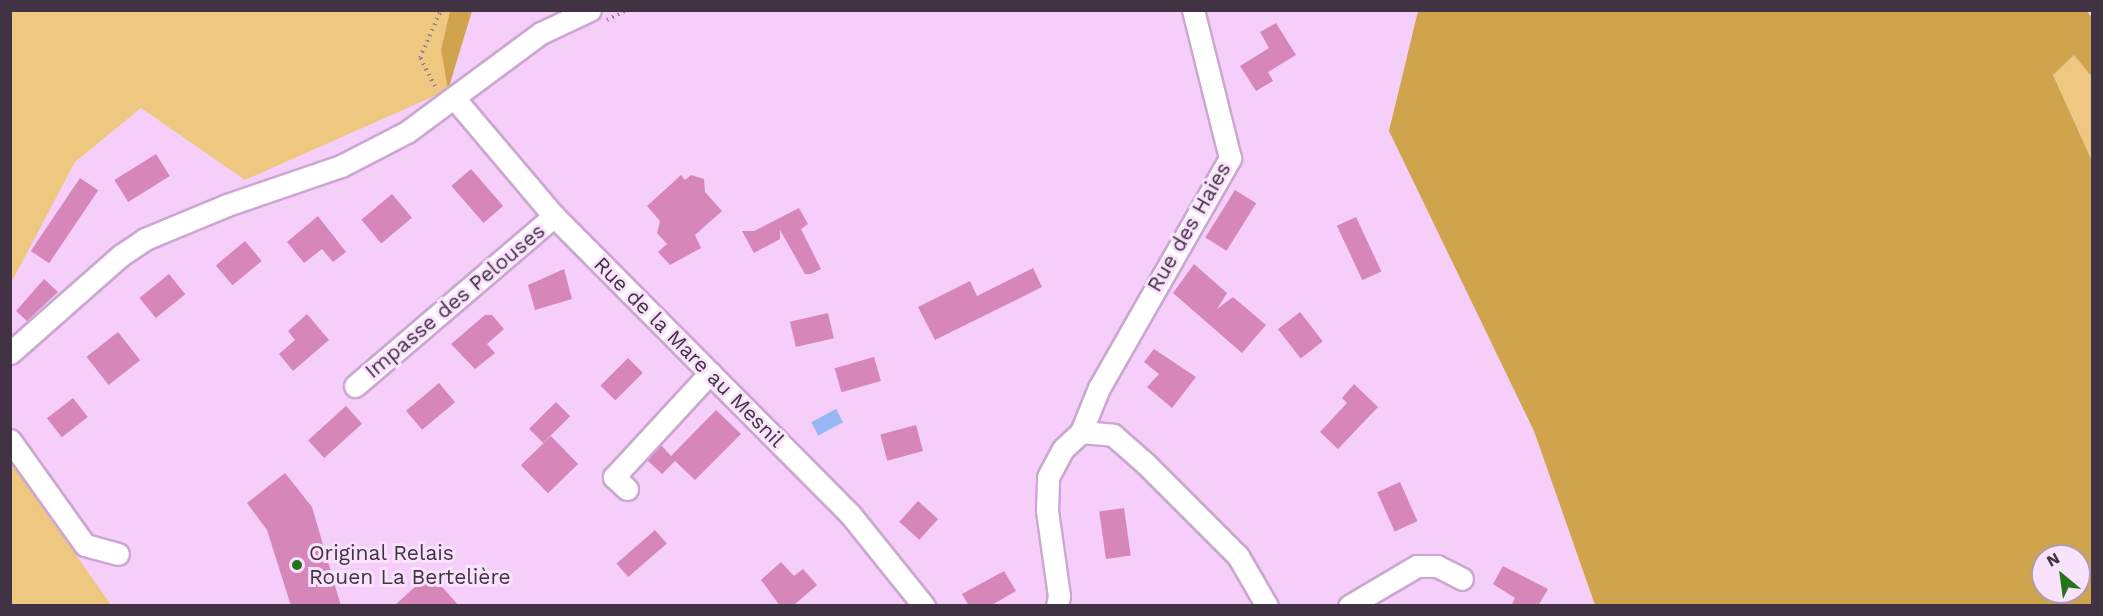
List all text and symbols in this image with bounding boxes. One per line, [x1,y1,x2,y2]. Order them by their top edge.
street label: Rue des Haies [1142,158,1236,296]
street label: Impasse des Pelouses [360,218,550,384]
street label: Rue de la Mare au Mesnil [589,252,789,452]
place label: Original Relais Rouen La Bertelière [309,540,511,590]
north arrow [2031,544,2091,604]
text: N [2043,548,2063,571]
marker: Original Relais Rouen La Bertelière [290,558,304,572]

